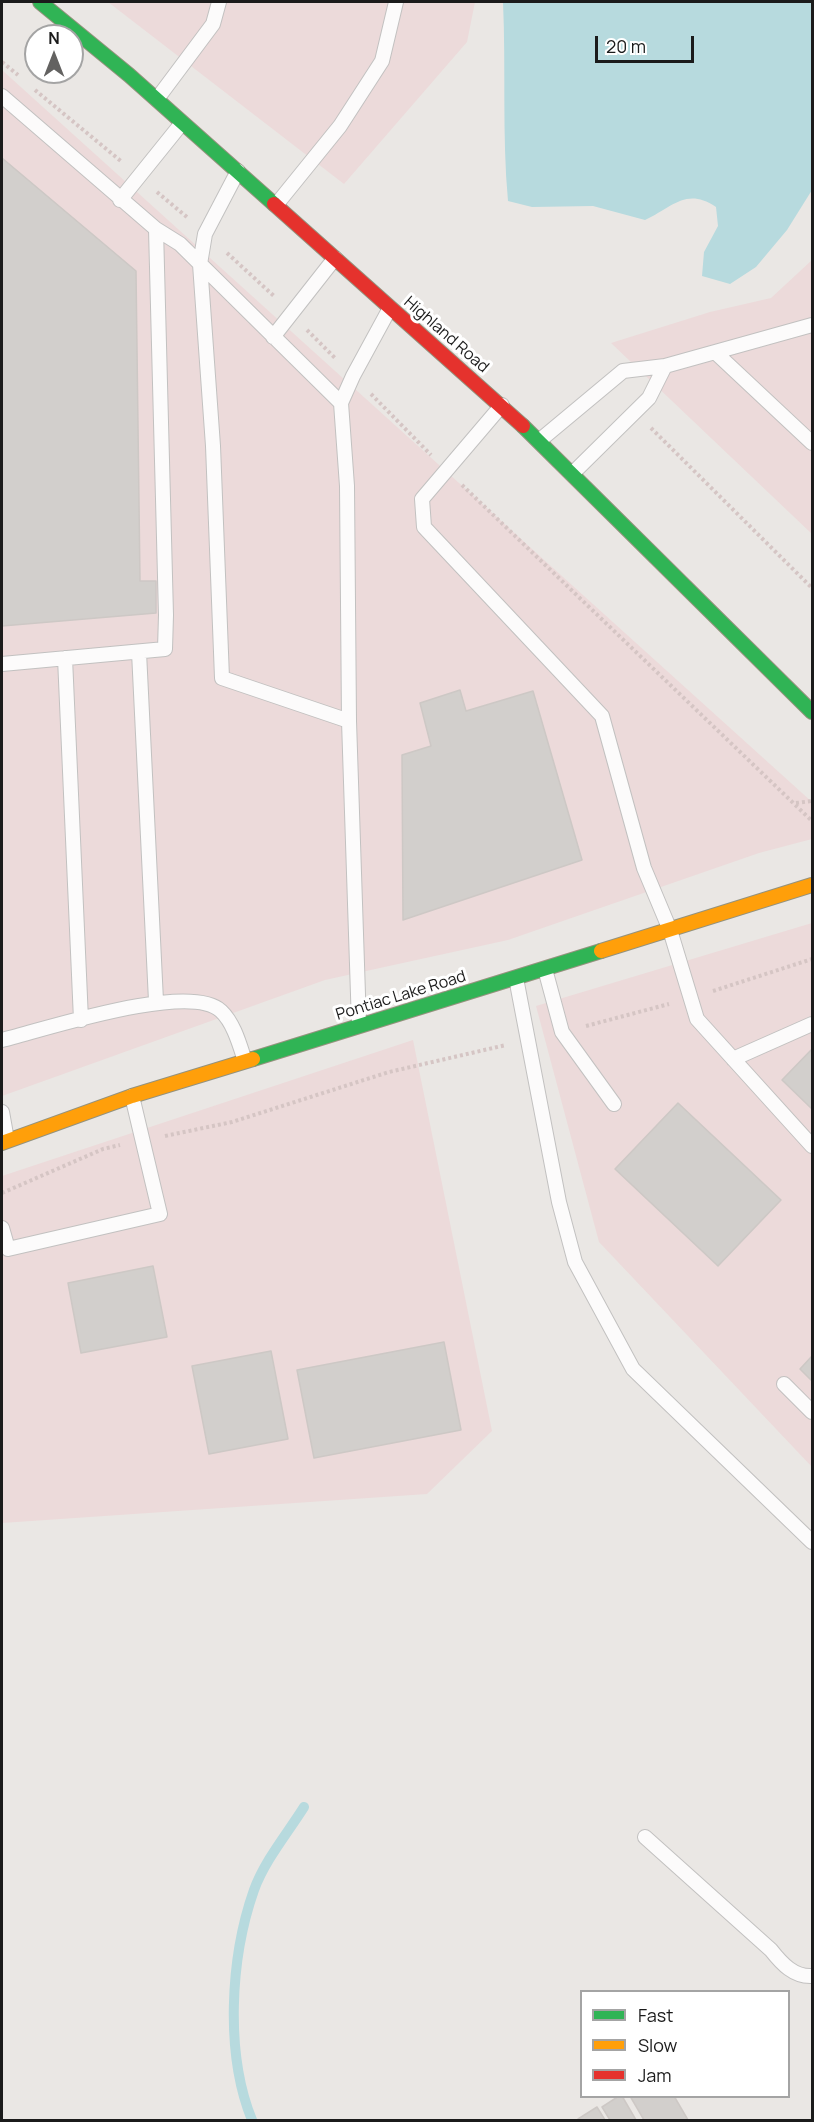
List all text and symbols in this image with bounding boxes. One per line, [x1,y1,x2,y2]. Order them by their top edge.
north arrow [24,24,84,84]
scale bar [598,24,697,62]
text: N [48,27,60,49]
text: 20 m [606,34,646,58]
street label: Highland Road [400,293,492,377]
street label: Pontiac Lake Road [334,967,468,1025]
legend [580,1990,790,2098]
text: Fast [638,2003,673,2027]
text: Slow [638,2033,677,2057]
text: Jam [638,2063,672,2087]

